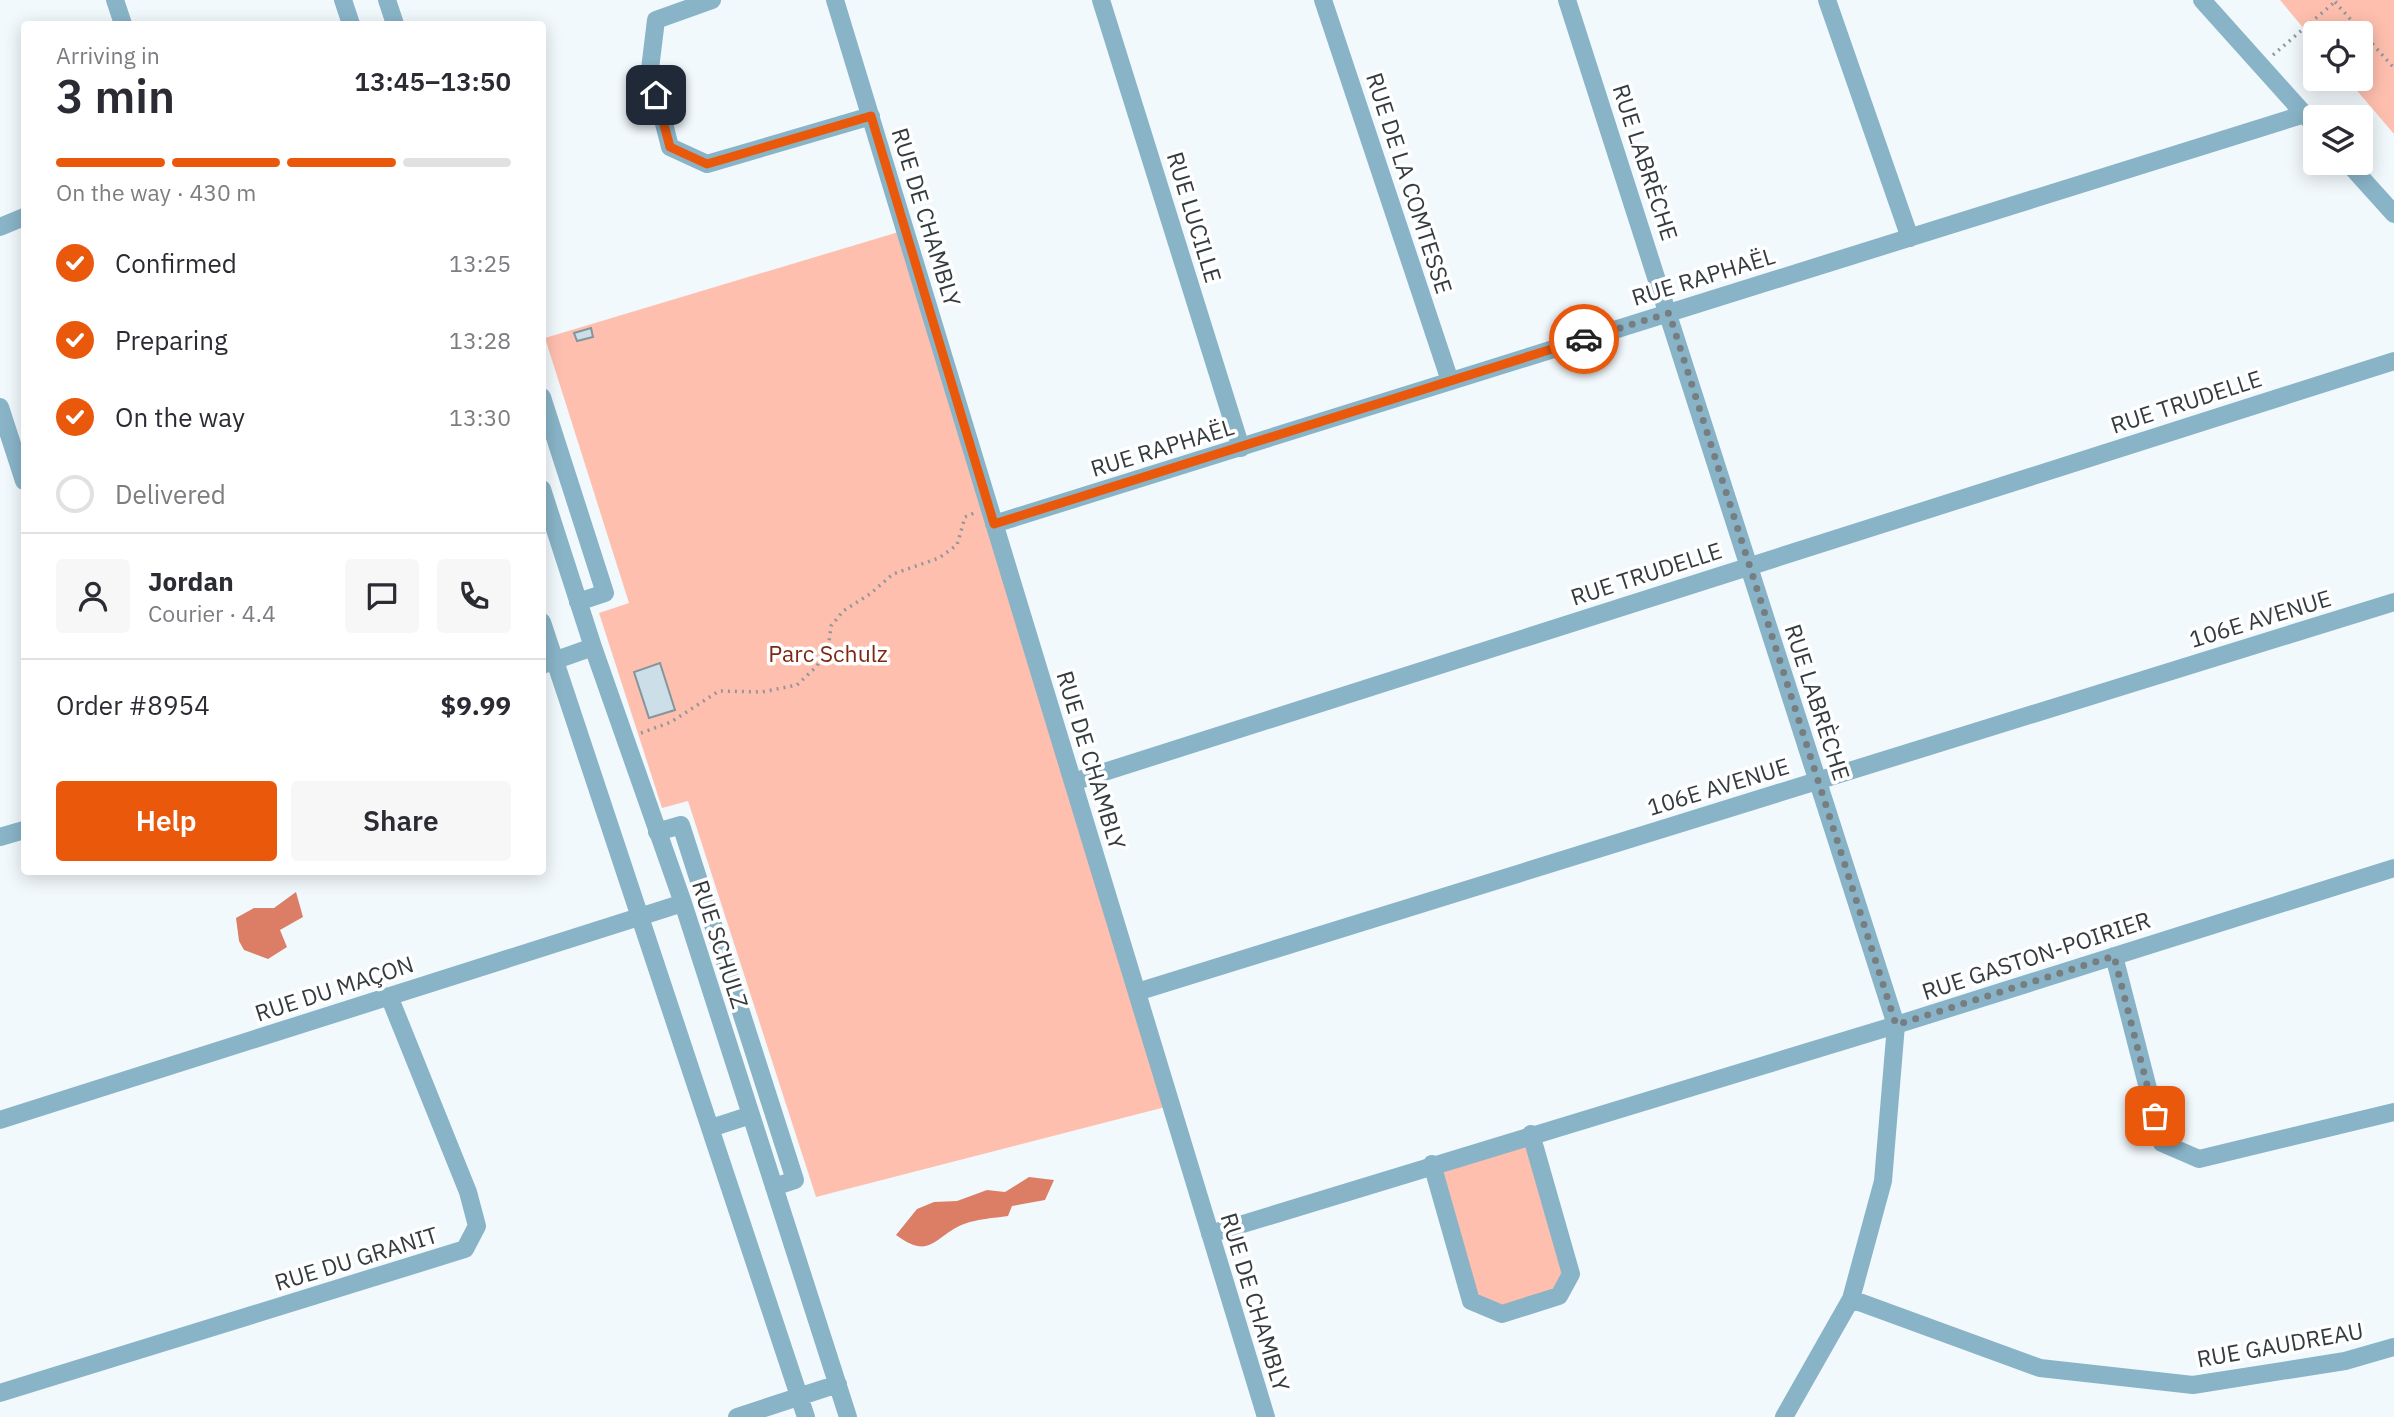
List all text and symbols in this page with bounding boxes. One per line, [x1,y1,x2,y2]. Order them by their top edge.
map controls [2303,21,2373,175]
button: locate [2303,21,2373,91]
text: Arriving in [56,40,160,70]
text: 13:45–13:50 [354,64,511,98]
pin [626,65,686,125]
text: 3 min [56,66,175,126]
street label: RUE DE LA COMTESSE [1360,69,1460,297]
icon: home [637,76,675,114]
street label: RUE LABRÈCHE [1607,80,1685,244]
button: layers [2303,105,2373,175]
street label: RUE DE CHAMBLY [886,124,969,310]
street label: RUE LUCILLE [1161,148,1229,286]
text: On the way · 430 m [56,177,256,207]
street label: RUE RAPHAËL [1628,240,1778,312]
icon: check [56,244,94,282]
text: Confirmed [115,246,237,280]
text: 13:25 [449,248,511,278]
courier [1549,304,1619,374]
icon: car [1565,320,1603,358]
icon: check [56,321,94,359]
text: Preparing [115,323,228,357]
text: 13:28 [449,325,511,355]
street label: RUE TRUDELLE [2107,362,2265,440]
icon: check [56,398,94,436]
text: On the way [115,400,245,434]
text: 13:30 [449,402,511,432]
street label: RUE RAPHAËL [1087,411,1237,483]
text: Delivered [115,477,226,511]
street label: RUE TRUDELLE [1567,534,1725,612]
button: person [56,559,130,633]
button: chat [345,559,419,633]
button: phone [437,559,511,633]
text: Jordan [148,564,234,598]
street label: 106E AVENUE [2185,582,2335,654]
text: Courier · 4.4 [148,598,276,628]
street label: RUE LABRÈCHE [1779,620,1857,784]
park label: Parc Schulz [768,638,888,668]
street label: RUE DE CHAMBLY [1051,667,1134,853]
text: Order #8954 [56,688,210,722]
text: $9.99 [441,688,511,722]
street label: 106E AVENUE [1643,750,1793,822]
button: Help [56,781,277,861]
button: Share [291,781,511,861]
street label: RUE SCHULZ [686,876,756,1012]
street label: RUE GASTON-POIRIER [1918,904,2154,1006]
street label: RUE DU MAÇON [251,948,417,1028]
pin [2125,1086,2185,1146]
icon: bag [2136,1097,2174,1135]
street label: RUE DE CHAMBLY [1215,1209,1298,1395]
street label: RUE DU GRANIT [271,1219,441,1297]
street label: RUE GAUDREAU [2194,1315,2366,1373]

